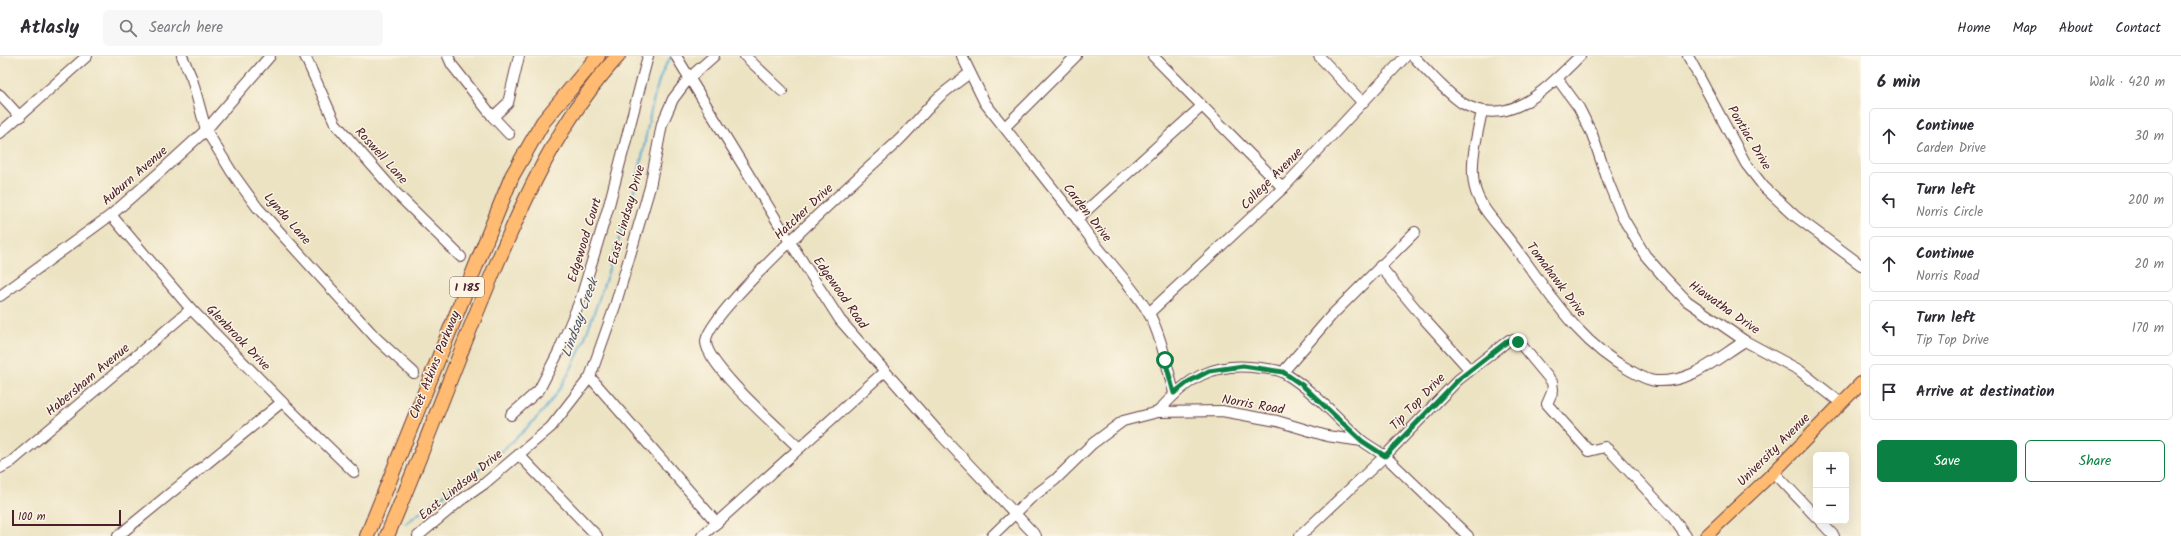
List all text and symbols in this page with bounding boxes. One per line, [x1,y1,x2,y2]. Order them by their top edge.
search box [103,10,383,46]
text: Atlasly [20,13,79,43]
text: Search here [149,16,223,40]
icon: search [117,17,139,39]
text: Home [1957,17,1991,39]
text: Map [2013,17,2037,39]
text: About [2059,17,2093,39]
text: Contact [2115,17,2161,39]
text: 6 min [1877,69,1921,96]
text: Walk · 420 m [2089,72,2165,93]
street label: Pontiac Drive [1721,102,1777,174]
text: Continue [1916,114,1974,138]
street label: Roswell Lane [349,123,413,190]
icon: ahead [1878,125,1900,147]
text: 30 m [2135,126,2164,147]
text: Carden Drive [1916,138,1986,159]
street label: Auburn Avenue [97,141,173,211]
street label: College Avenue [1236,143,1308,215]
street label: East Lindsay Drive [603,162,651,267]
text: Turn left [1916,178,1976,202]
street label: Hatcher Drive [769,179,839,245]
street label: Carden Drive [1057,179,1117,247]
street label: Lynda Lane [258,188,316,250]
icon: left [1878,189,1900,211]
text: 200 m [2128,190,2164,211]
street label: Edgewood Court [562,194,608,285]
text: Norris Circle [1916,202,1983,223]
street label: Tomahawk Drive [1521,238,1591,322]
text: Continue [1916,242,1974,266]
street label: Edgewood Road [807,252,873,334]
icon: ahead [1878,253,1900,275]
text: 20 m [2134,254,2164,275]
text: Norris Road [1916,266,1979,287]
water label: Lindsay Creek [556,273,605,360]
street label: Hiawatha Drive [1684,276,1764,341]
road number: I 185 [450,277,484,297]
street label: Glenbrook Drive [201,300,275,376]
text: Turn left [1916,306,1976,330]
street label: Chet Atkins Parkway [404,307,467,422]
icon: left [1878,317,1900,339]
text: 170 m [2132,318,2164,339]
text: Tip Top Drive [1916,330,1989,351]
route end [1509,333,1527,351]
street label: Habersham Avenue [41,338,135,422]
route start [1156,351,1174,369]
street label: Tip Top Drive [1385,368,1451,436]
text: Arrive at destination [1916,380,2055,404]
icon: arrive [1878,381,1900,403]
street label: Norris Road [1220,389,1286,421]
street label: University Avenue [1732,408,1816,492]
button: Save [1877,440,2017,482]
button: Share [2025,440,2165,482]
street label: East Lindsay Drive [414,444,508,526]
map controls [1813,452,1849,524]
button: + [1813,452,1849,488]
button: − [1813,488,1849,524]
scale bar [12,508,121,527]
text: 100 m [18,508,46,526]

